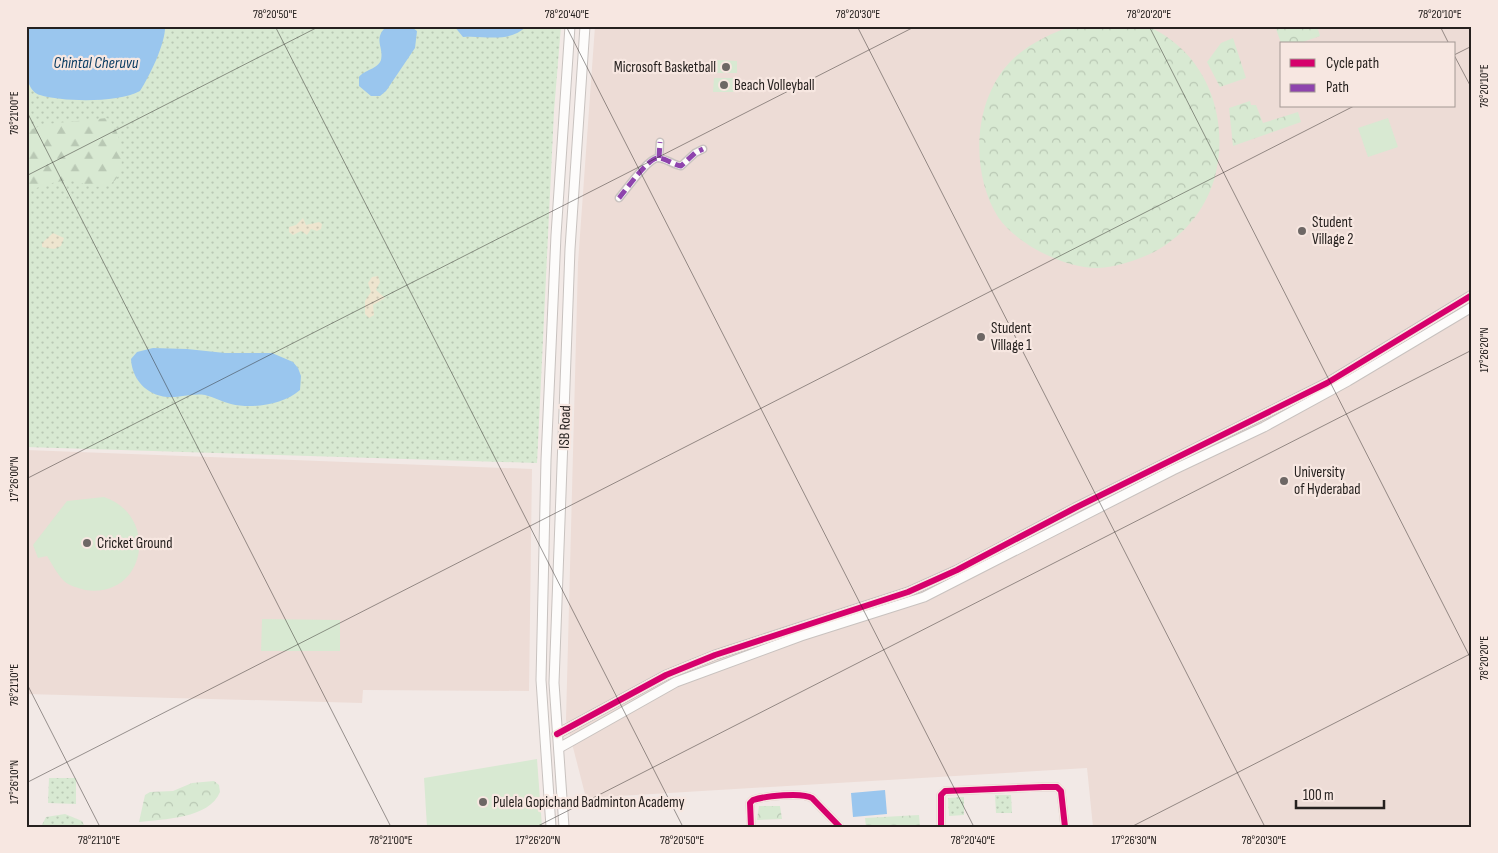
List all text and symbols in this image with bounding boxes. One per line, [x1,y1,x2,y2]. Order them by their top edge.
text: 78°20'50"E [253,7,297,22]
text: 78°20'40"E [545,7,589,22]
text: 78°20'30"E [836,7,880,22]
text: 78°20'20"E [1127,7,1171,22]
text: 78°20'10"E [1418,7,1462,22]
legend [1280,42,1456,108]
water label: Chintal Cheruvu [54,54,139,73]
text: Cycle path [1326,54,1379,73]
place label: Microsoft Basketball [614,58,716,77]
marker: Microsoft Basketball [720,61,732,73]
text: 78°20'10"E [1477,64,1492,108]
place label: Beach Volleyball [734,76,815,95]
text: Path [1326,78,1349,97]
marker: Beach Volleyball [718,79,730,91]
text: 78°21'00"E [7,91,22,135]
place label: Student Village 2 [1312,213,1353,249]
marker: Student Village 2 [1296,225,1308,237]
place label: Student Village 1 [991,319,1032,355]
text: 17°26'20"N [1477,327,1492,373]
marker: Student Village 1 [975,331,987,343]
street label: ISB Road [555,405,575,449]
text: 17°26'00"N [7,456,22,502]
place label: University of Hyderabad [1294,463,1361,499]
marker: University of Hyderabad [1278,475,1290,487]
place label: Cricket Ground [97,534,173,553]
marker: Cricket Ground [81,537,93,549]
text: 78°20'20"E [1477,636,1492,680]
text: 78°21'10"E [7,664,22,706]
text: 17°26'10"N [7,760,22,804]
scale bar [1296,778,1383,810]
text: 100 m [1303,786,1334,805]
place label: Pulela Gopichand Badminton Academy [493,793,685,812]
marker: Pulela Gopichand Badminton Academy [477,796,489,808]
text: 78°21'10"E [78,833,120,848]
text: 78°21'00"E [369,833,413,848]
text: 17°26'20"N [515,833,561,848]
text: 78°20'50"E [660,833,704,848]
text: 78°20'40"E [951,833,995,848]
text: 17°26'30"N [1111,833,1157,848]
text: 78°20'30"E [1242,833,1286,848]

